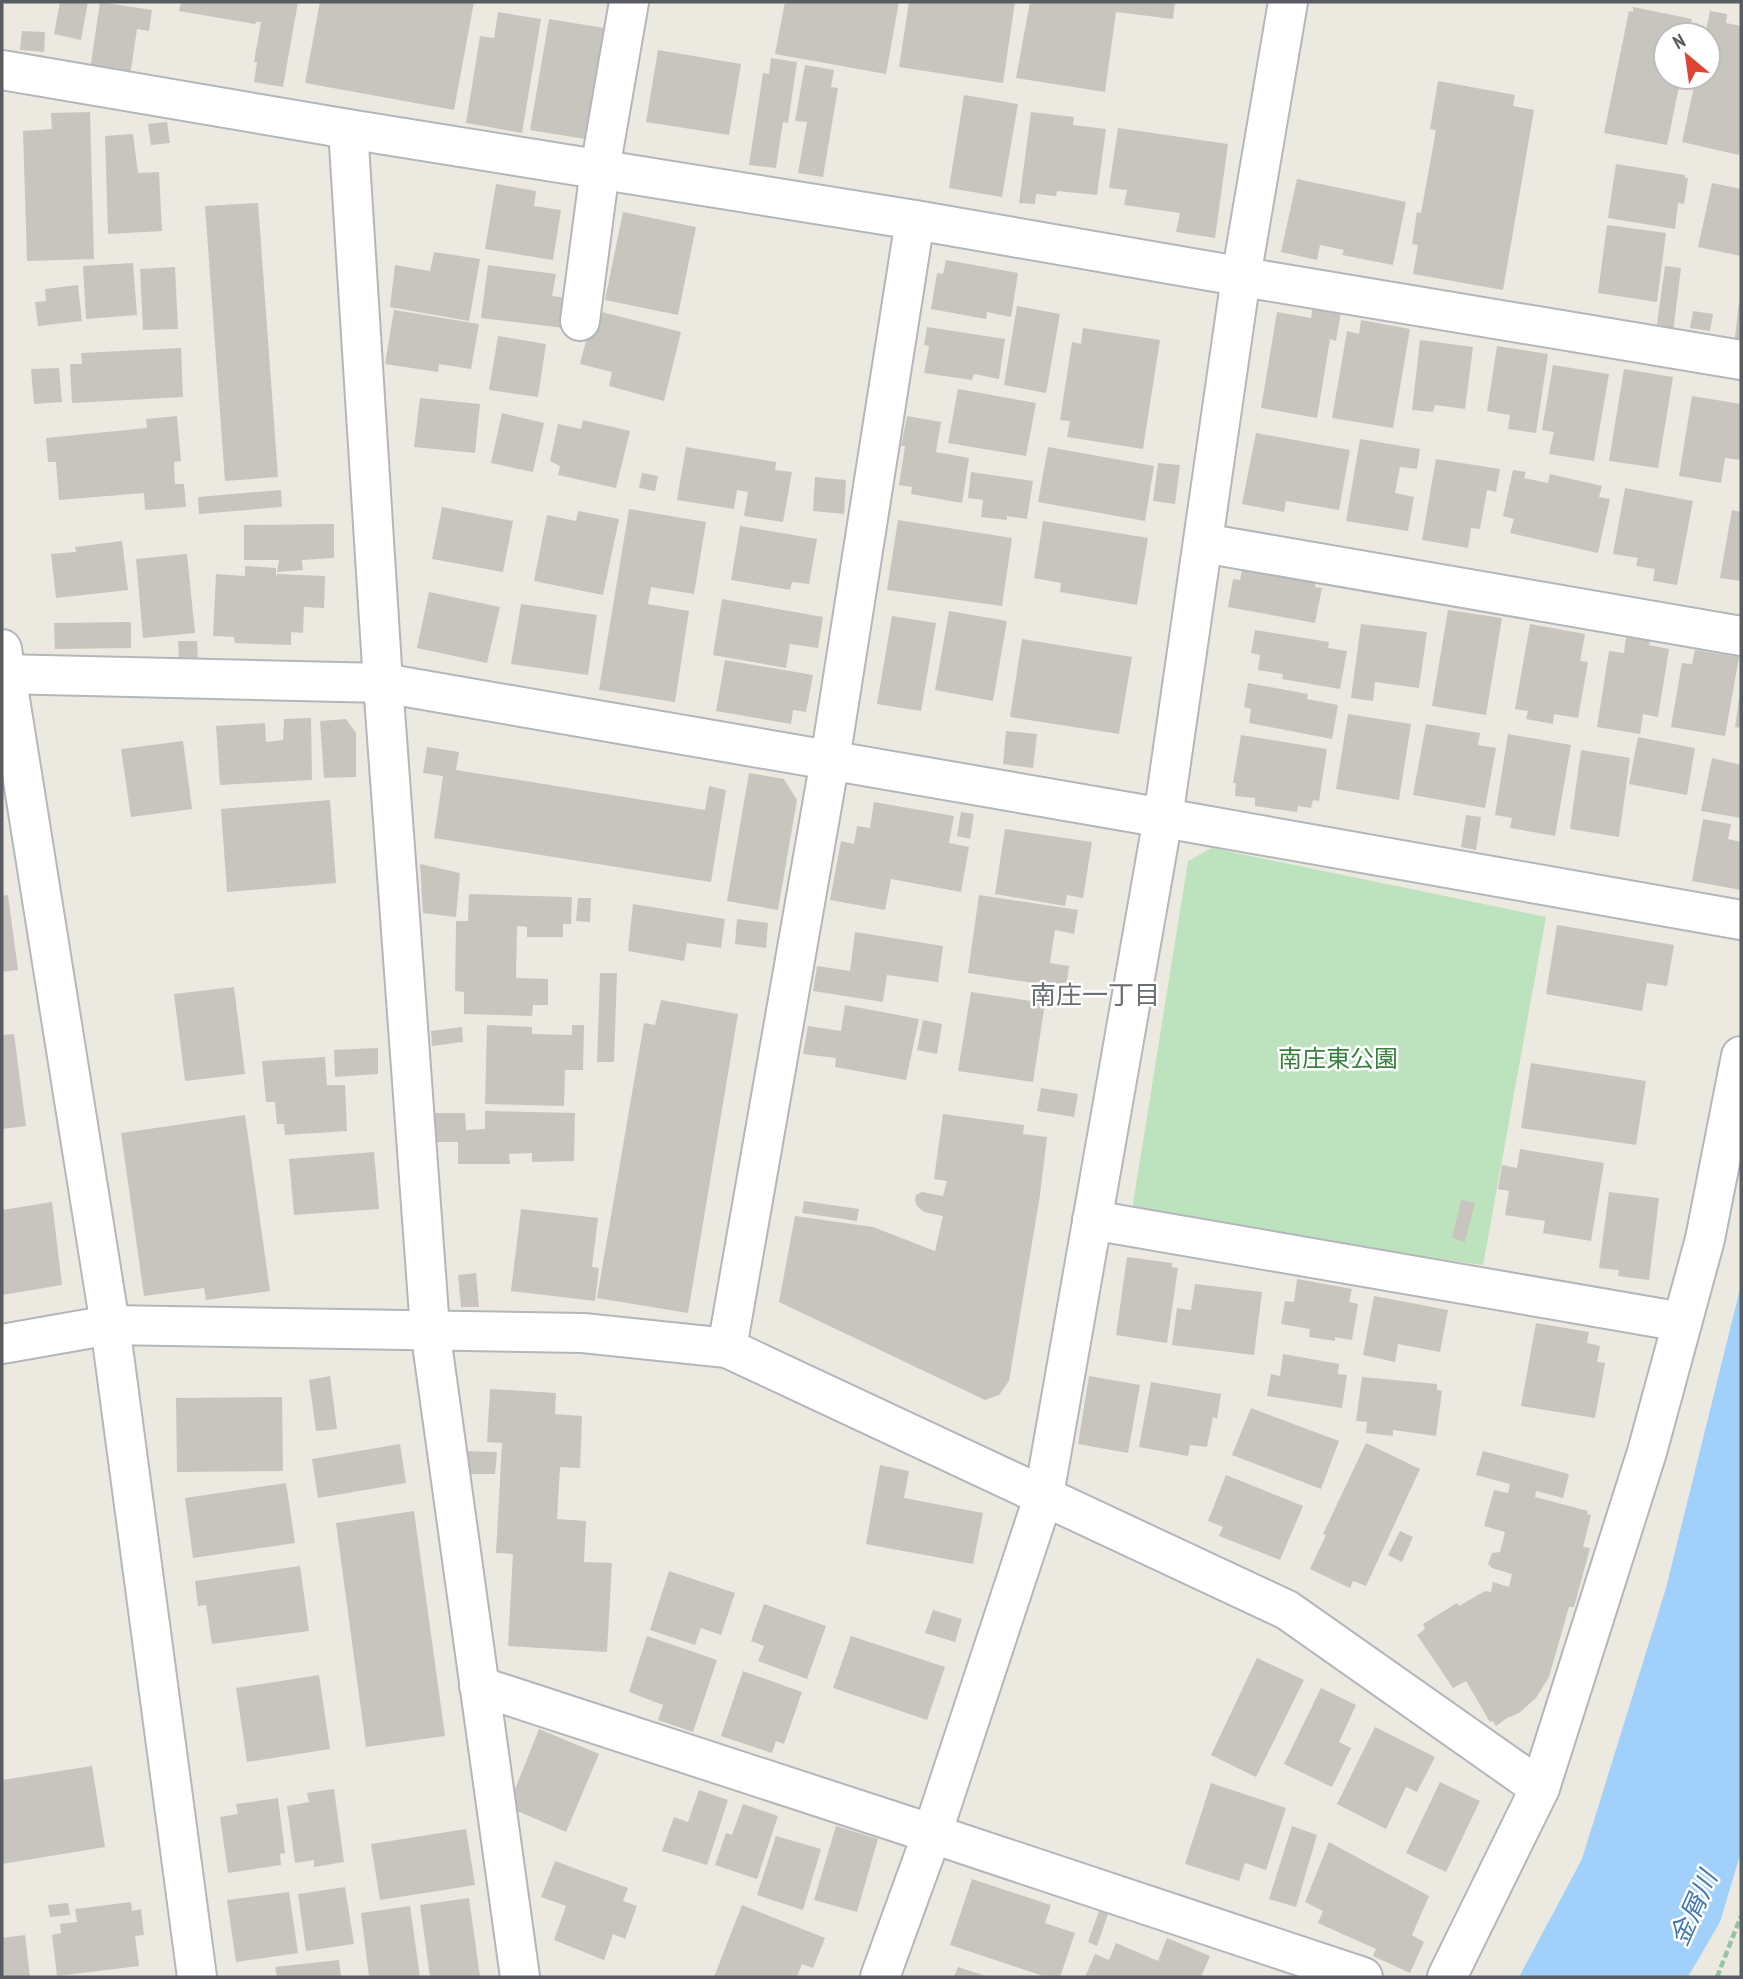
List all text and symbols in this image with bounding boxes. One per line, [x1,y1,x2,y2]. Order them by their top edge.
north arrow [1652,21,1722,91]
text: N [1668,28,1689,54]
district label: 南庄一丁目 [1030,978,1160,1011]
park label: 南庄東公園 [1278,1043,1398,1074]
water label: 金屑川 [1662,1863,1725,1950]

